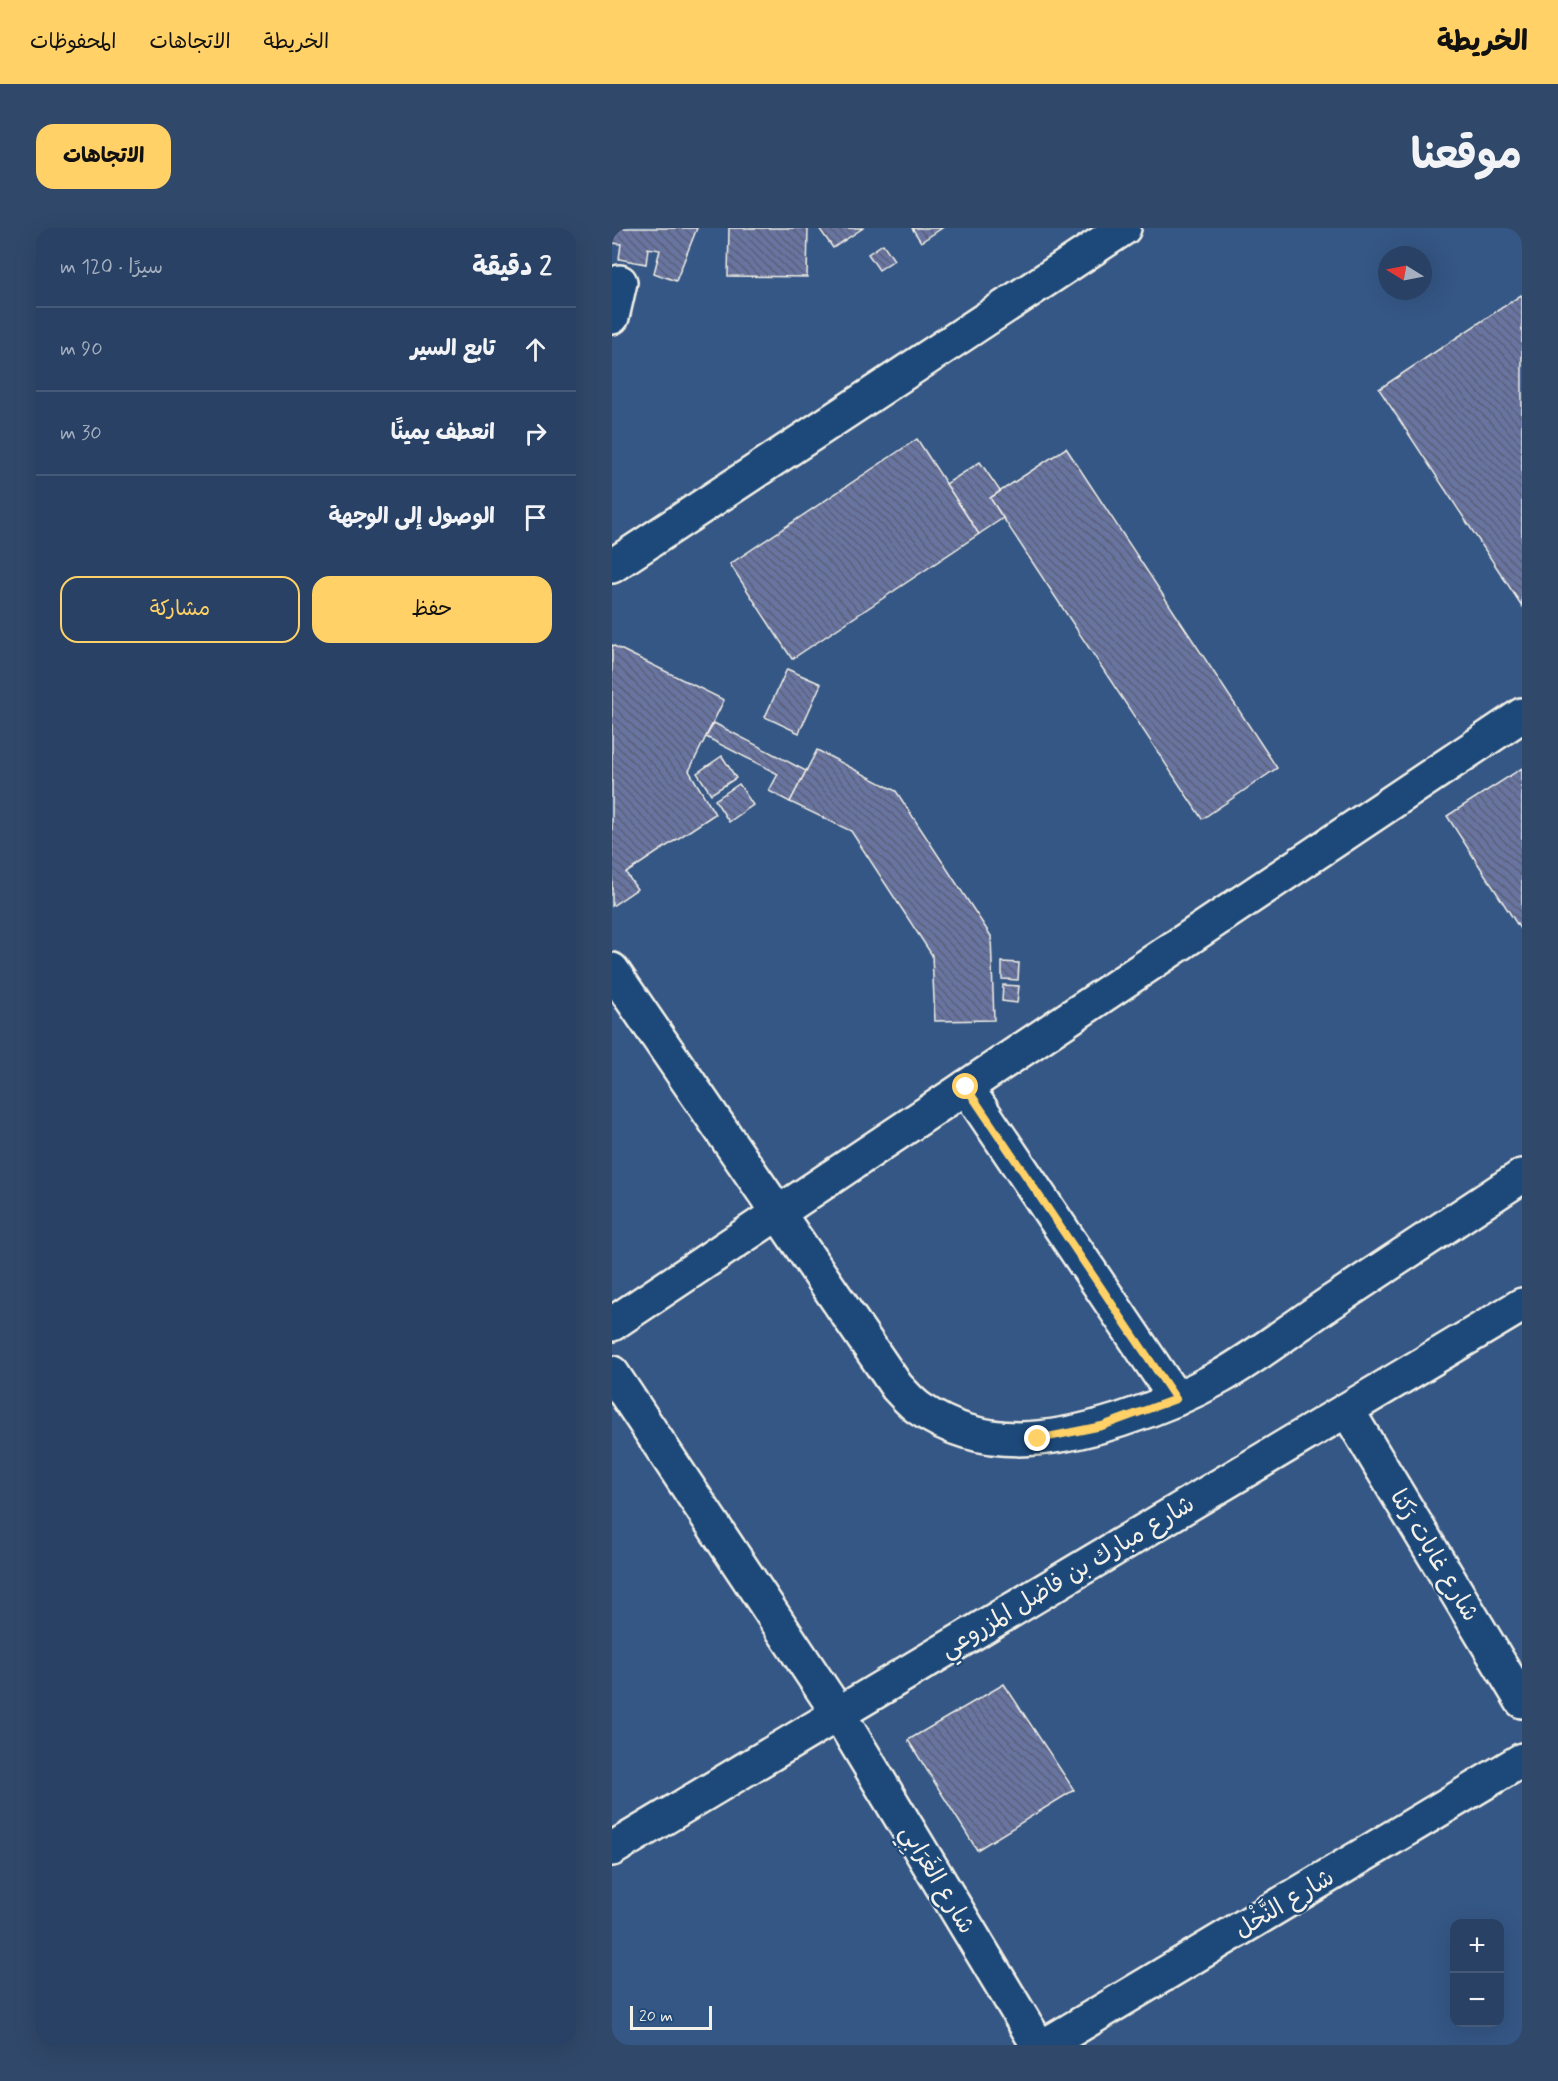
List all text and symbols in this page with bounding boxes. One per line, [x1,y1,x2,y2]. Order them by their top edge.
text: الخريطة [1437,24,1528,61]
text: المحفوظات [30,28,116,56]
text: الاتجاهات [149,28,231,56]
text: الخريطة [264,28,329,56]
button: الاتجاهات [36,124,171,189]
text: موقعنا [1411,129,1522,184]
north arrow [1378,246,1432,300]
text: 2 دقيقة [472,251,552,285]
text: سيرًا · 120 m [60,254,163,281]
icon: ahead [519,333,552,366]
text: تابع السير [411,335,495,363]
text: 90 m [60,336,103,363]
icon: right [519,417,552,450]
text: انعطف يمينًا [391,419,495,447]
text: 30 m [60,420,102,447]
icon: arrive [519,501,552,534]
text: الوصول إلى الوجهة [328,503,495,531]
button: مشاركة [60,576,300,643]
button: حفظ [312,576,552,643]
route start [952,1073,978,1099]
route end [1024,1425,1050,1451]
street label: شارع غابات رَكنا [1382,1484,1485,1628]
street label: شارع مبارك بن فاضل المزروعي [935,1489,1203,1669]
street label: شارع الغَرَابِي [889,1819,981,1942]
street label: شارع النَّخْل [1228,1861,1340,1946]
map controls [1450,1919,1504,2027]
button: + [1450,1919,1504,1973]
button: − [1450,1973,1504,2027]
scale bar [630,2003,712,2030]
text: 20 m [639,2006,673,2027]

